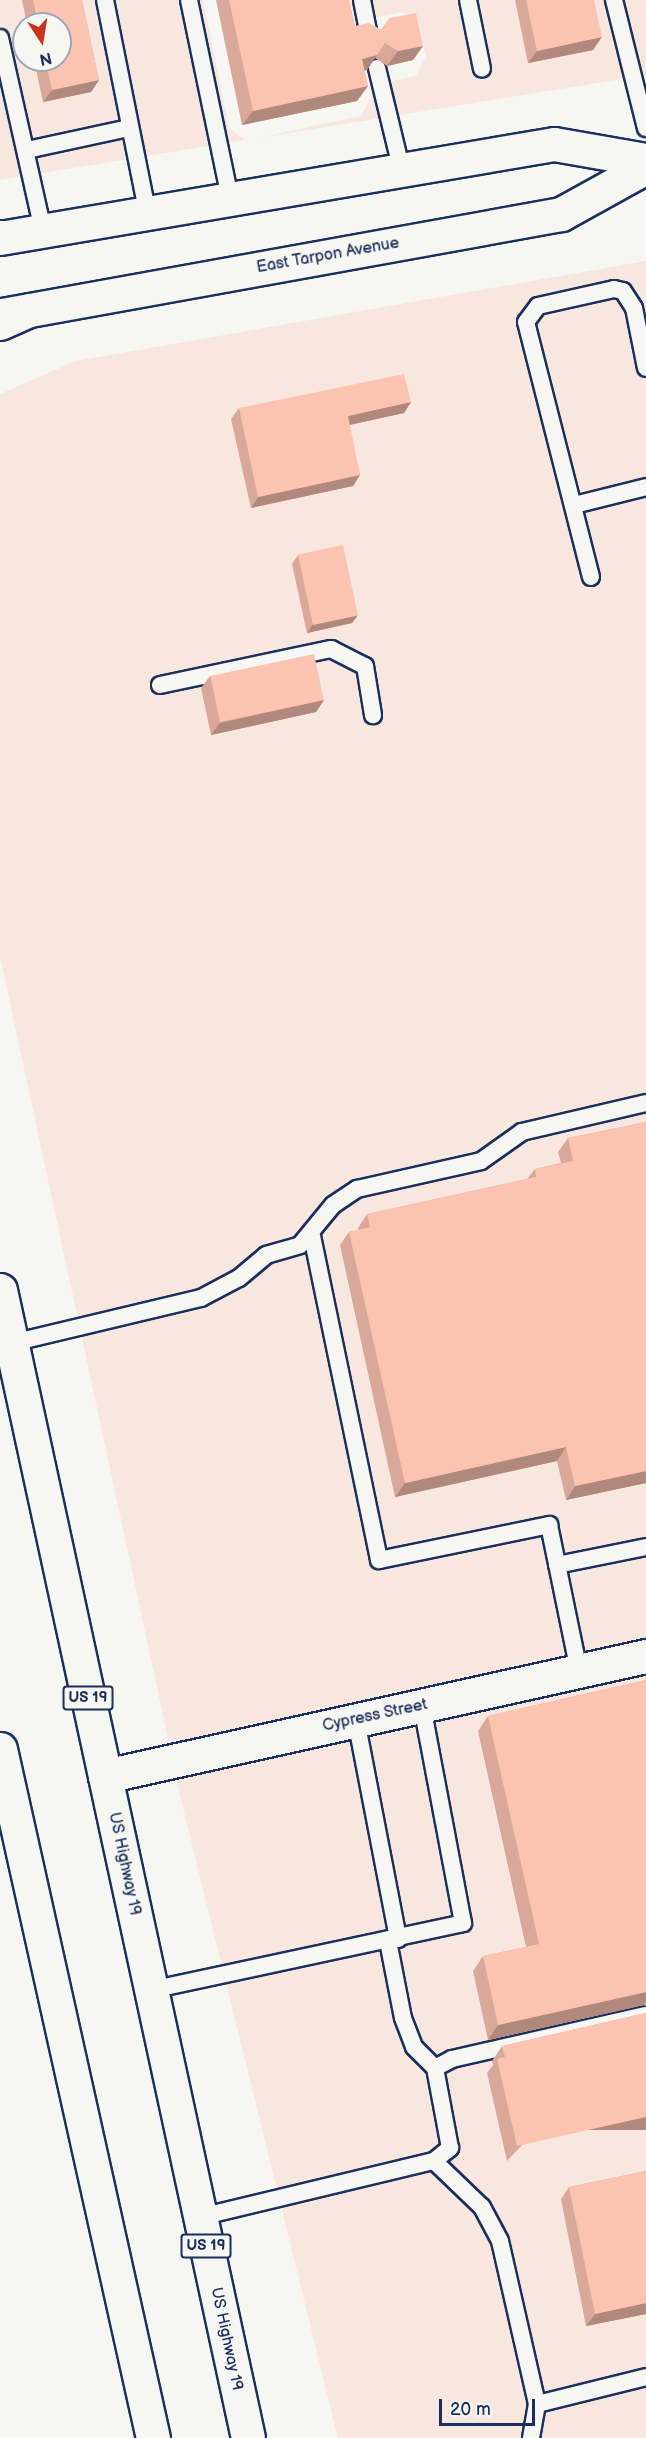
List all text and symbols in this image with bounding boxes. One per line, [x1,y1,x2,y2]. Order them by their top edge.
north arrow [12,12,72,72]
text: N [38,48,53,69]
street label: East Tarpon Avenue [255,234,401,278]
road number: US 19 [62,1686,113,1710]
street label: Cypress Street [321,1695,429,1737]
street label: US Highway 19 [104,1810,144,1918]
road number: US 19 [180,2234,232,2258]
street label: US Highway 19 [206,2285,246,2393]
scale bar [442,2387,538,2425]
text: 20 m [450,2399,491,2420]

